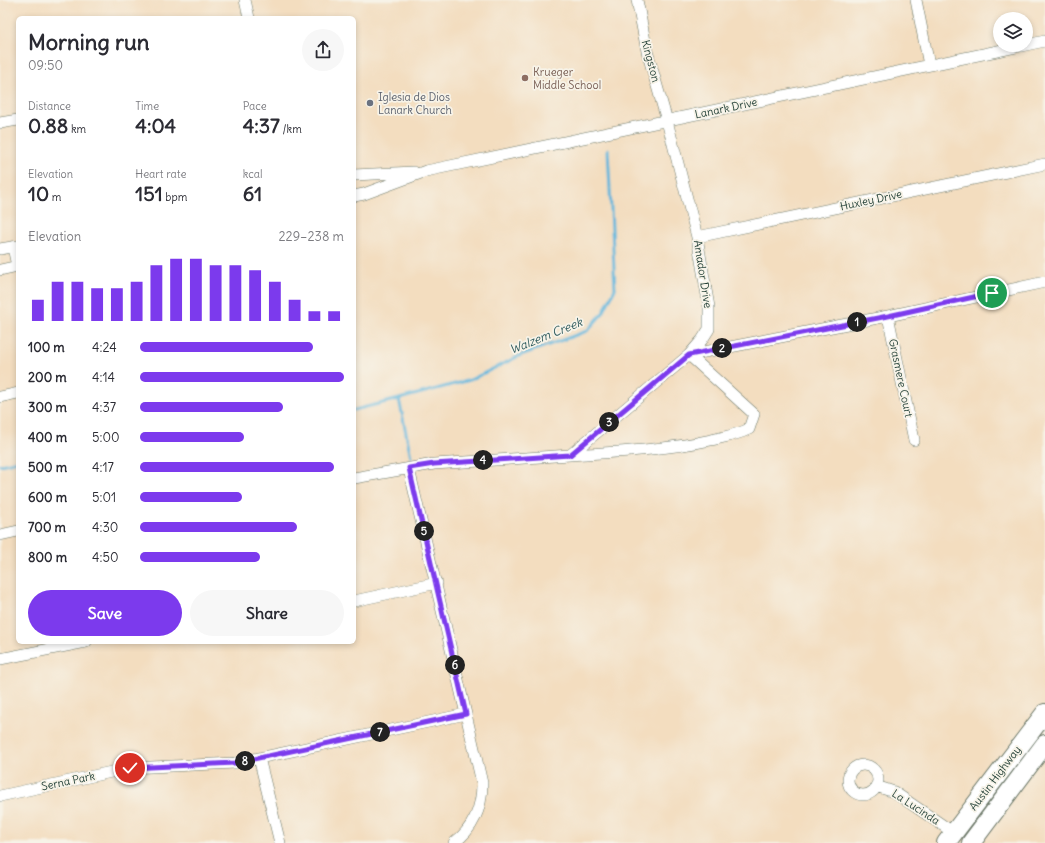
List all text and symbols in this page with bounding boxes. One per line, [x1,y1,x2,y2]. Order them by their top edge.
map controls [993,12,1033,52]
button: layers [993,12,1033,52]
text: Morning run [28,28,150,56]
button: share [302,29,344,71]
street label: Kingston [639,38,663,84]
text: 09:50 [28,57,63,74]
place label: Krueger Middle School [533,65,601,92]
marker: Krueger Middle School [520,73,530,83]
place label: Iglesia de Dios Lanark Church [378,90,452,117]
street label: Lanark Drive [693,95,759,121]
marker: Iglesia de Dios Lanark Church [365,98,375,108]
text: Distance [28,99,71,113]
text: Time [135,99,159,113]
text: Pace [243,99,267,113]
text: 0.88 [28,113,68,138]
text: 4:04 [135,113,176,138]
text: 4:37 [243,113,280,138]
text: km [68,122,86,136]
text: /km [280,122,302,136]
text: Elevation [28,167,73,181]
text: Heart rate [135,167,186,181]
text: kcal [243,167,262,181]
text: 10 [28,181,49,206]
text: 151 [135,181,163,206]
text: 61 [243,181,262,206]
street label: Huxley Drive [839,187,903,213]
text: m [49,190,61,204]
text: bpm [163,190,187,204]
text: Elevation [28,228,81,245]
text: 229–238 m [278,228,344,245]
street label: Amador Drive [691,239,715,309]
pin [975,276,1009,310]
icon: arrive [981,282,1003,304]
pin: 1 [847,312,867,332]
water label: Walzem Creek [507,314,585,357]
text: 1 [855,315,859,329]
pin: 2 [712,338,732,358]
street label: Grasmere Court [886,338,916,419]
text: 100 m [28,339,65,356]
text: 4:24 [92,339,117,356]
text: 2 [719,341,725,355]
text: 200 m [28,369,67,386]
text: 4:14 [92,369,115,386]
text: 300 m [28,399,67,416]
text: 4:37 [92,399,116,416]
pin: 3 [599,412,619,432]
text: 3 [606,415,612,429]
text: 400 m [28,429,67,446]
text: 5:00 [92,429,120,446]
pin: 4 [473,450,493,470]
text: 4 [480,453,486,467]
text: 500 m [28,459,67,476]
text: 4:17 [92,459,114,476]
text: 600 m [28,489,67,506]
text: 5:01 [92,489,116,506]
text: 700 m [28,519,66,536]
text: 4:30 [92,519,118,536]
pin: 5 [414,521,434,541]
text: 5 [421,524,427,538]
text: 800 m [28,549,67,566]
text: 4:50 [92,549,118,566]
button: Save [28,590,182,636]
button: Share [190,590,344,636]
pin: 6 [445,655,465,675]
text: 6 [452,658,458,672]
pin: 7 [370,722,390,742]
text: 7 [377,725,383,739]
street label: Austin Highway [966,743,1024,813]
pin [113,751,147,785]
pin: 8 [235,751,255,771]
text: 8 [242,754,248,768]
icon: check [119,757,141,779]
street label: Serna Park [40,768,97,794]
street label: La Lucinda [889,786,943,828]

